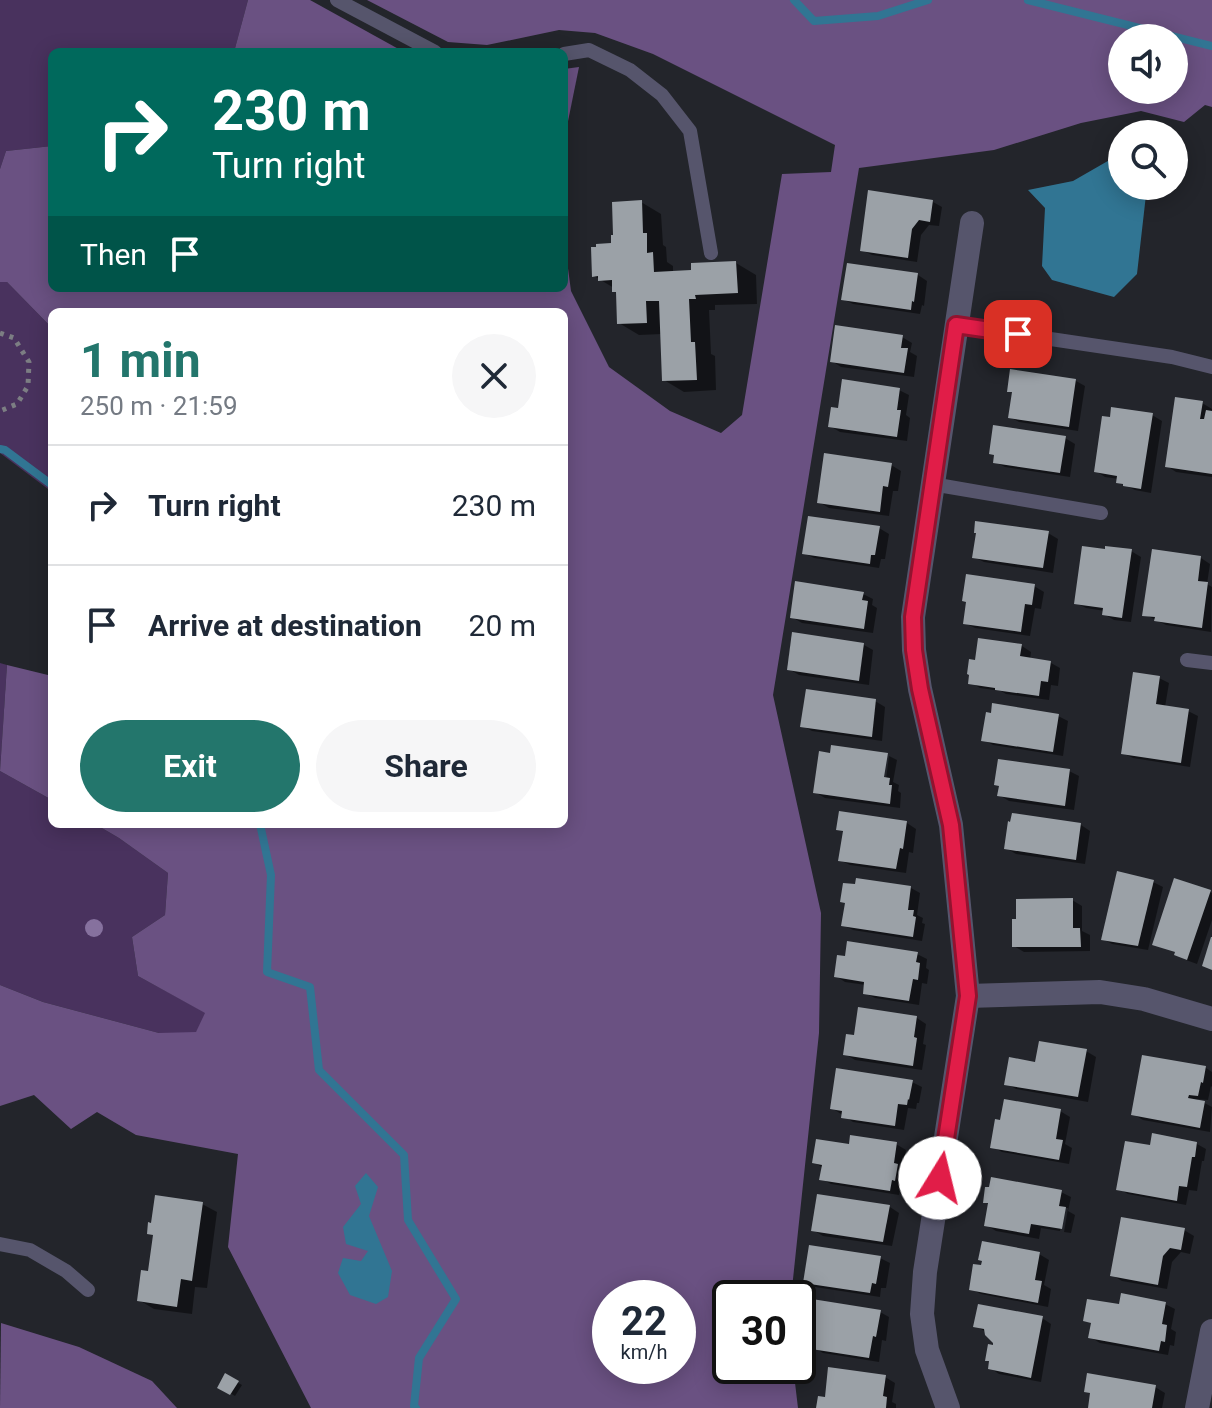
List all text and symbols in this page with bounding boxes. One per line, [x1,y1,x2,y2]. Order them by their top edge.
map controls [1108,24,1188,200]
button: sound [1108,24,1188,104]
text: 230 m [212,78,371,144]
icon: right [80,80,184,184]
button: search [1108,120,1188,200]
text: Turn right [212,145,365,187]
icon: arrive [163,232,207,276]
text: Then [80,237,147,272]
pin [984,300,1052,368]
icon: arrive [996,312,1040,356]
text: 1 min [80,332,201,389]
button: close [452,334,536,418]
text: 250 m · 21:59 [80,391,238,421]
icon: right [80,483,124,527]
text: Turn right [148,488,281,523]
text: 230 m [452,488,536,523]
icon: arrive [80,603,124,647]
text: Arrive at destination [148,608,422,643]
text: 20 m [469,608,536,643]
button: Exit [80,720,300,812]
button: Share [316,720,536,812]
position arrow [898,1136,982,1220]
speed limit sign: 30 [712,1280,816,1384]
text: 22 [621,1298,667,1345]
text: km/h [621,1340,667,1364]

